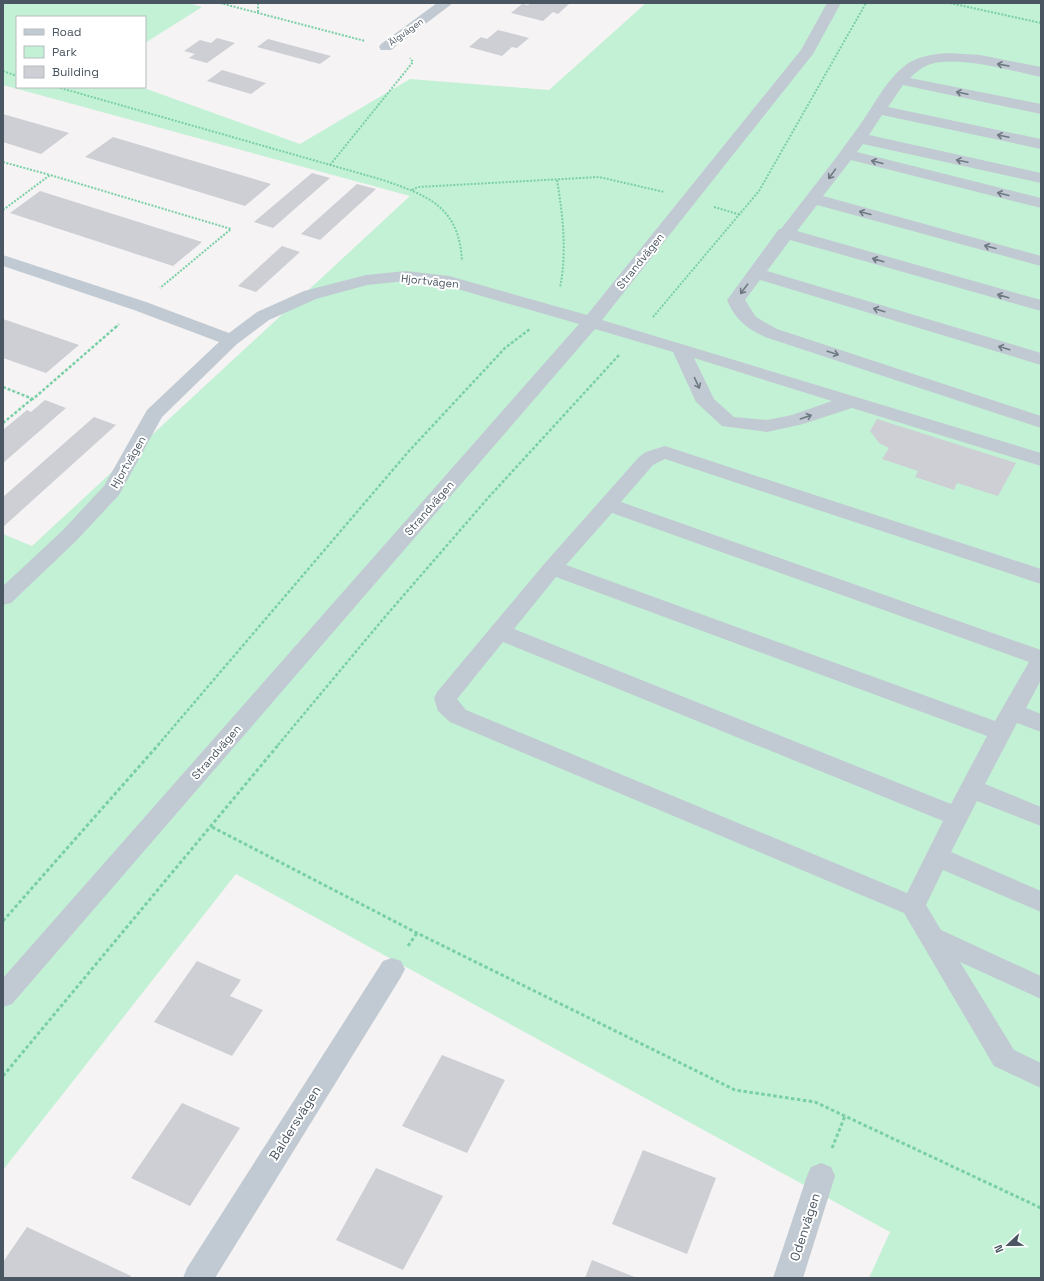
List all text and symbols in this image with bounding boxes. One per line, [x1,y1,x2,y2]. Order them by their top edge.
street label: Älgvägen [386,15,426,49]
legend [16,16,146,88]
text: Road [52,24,81,40]
text: Park [52,44,77,60]
one-way arrow [996,61,1009,69]
text: Building [52,64,99,80]
one-way arrow [956,89,969,97]
one-way arrow [997,132,1010,140]
one-way arrow [956,156,969,164]
one-way arrow [871,158,884,165]
one-way arrow [827,169,836,180]
one-way arrow [997,189,1010,197]
one-way arrow [858,209,871,216]
street label: Strandvägen [613,230,667,292]
one-way arrow [984,243,997,250]
one-way arrow [872,256,885,263]
street label: Hjortvägen [400,271,460,291]
one-way arrow [740,283,748,294]
one-way arrow [997,291,1010,299]
one-way arrow [873,306,886,313]
one-way arrow [997,344,1010,351]
one-way arrow [826,350,839,357]
one-way arrow [694,377,701,389]
one-way arrow [800,412,812,420]
street label: Hjortvägen [107,433,149,491]
street label: Strandvägen [401,478,457,538]
street label: Strandvägen [188,722,244,782]
street label: Baldersvägen [265,1083,325,1163]
street label: Odenvägen [786,1191,824,1263]
north arrow [988,1225,1028,1265]
text: N [991,1243,1007,1255]

